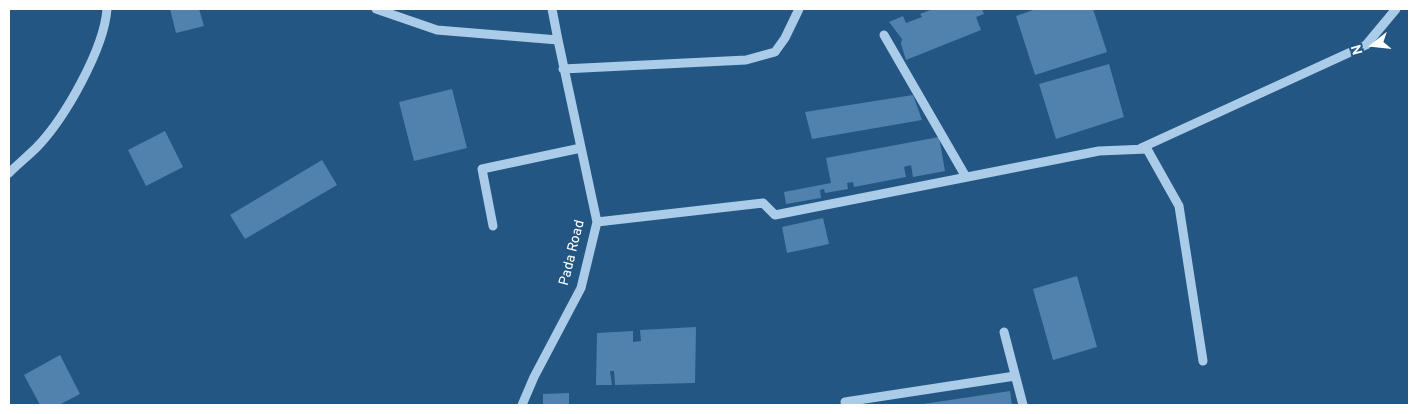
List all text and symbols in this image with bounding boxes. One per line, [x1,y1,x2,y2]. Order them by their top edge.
north arrow [1348,20,1398,70]
text: N [1349,42,1368,56]
street label: Pada Road [557,218,589,288]

